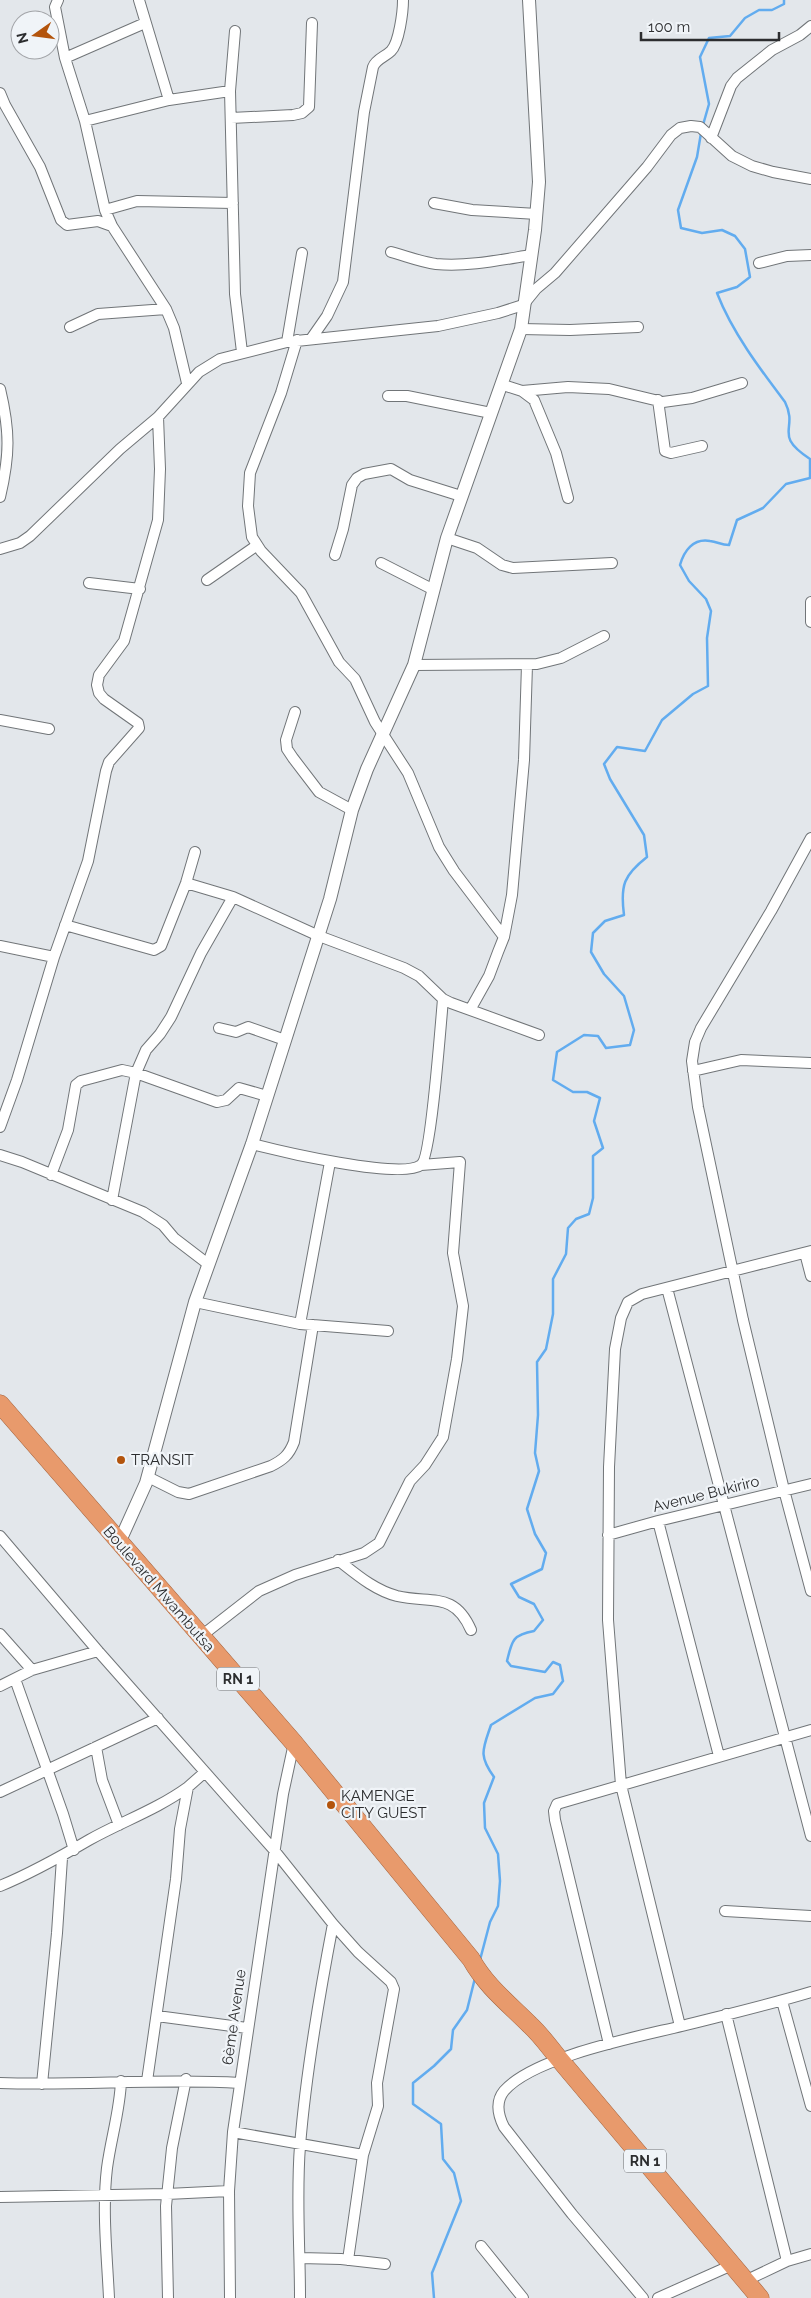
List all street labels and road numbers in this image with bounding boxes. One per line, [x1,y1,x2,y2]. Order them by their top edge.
street label: Avenue Bukiriro [651,1472,761,1516]
street label: Boulevard Mwambutsa [100,1523,218,1655]
road number: RN 1 [217,1668,259,1690]
street label: 6ème Avenue [218,1968,250,2066]
road number: RN 1 [624,2150,666,2172]

